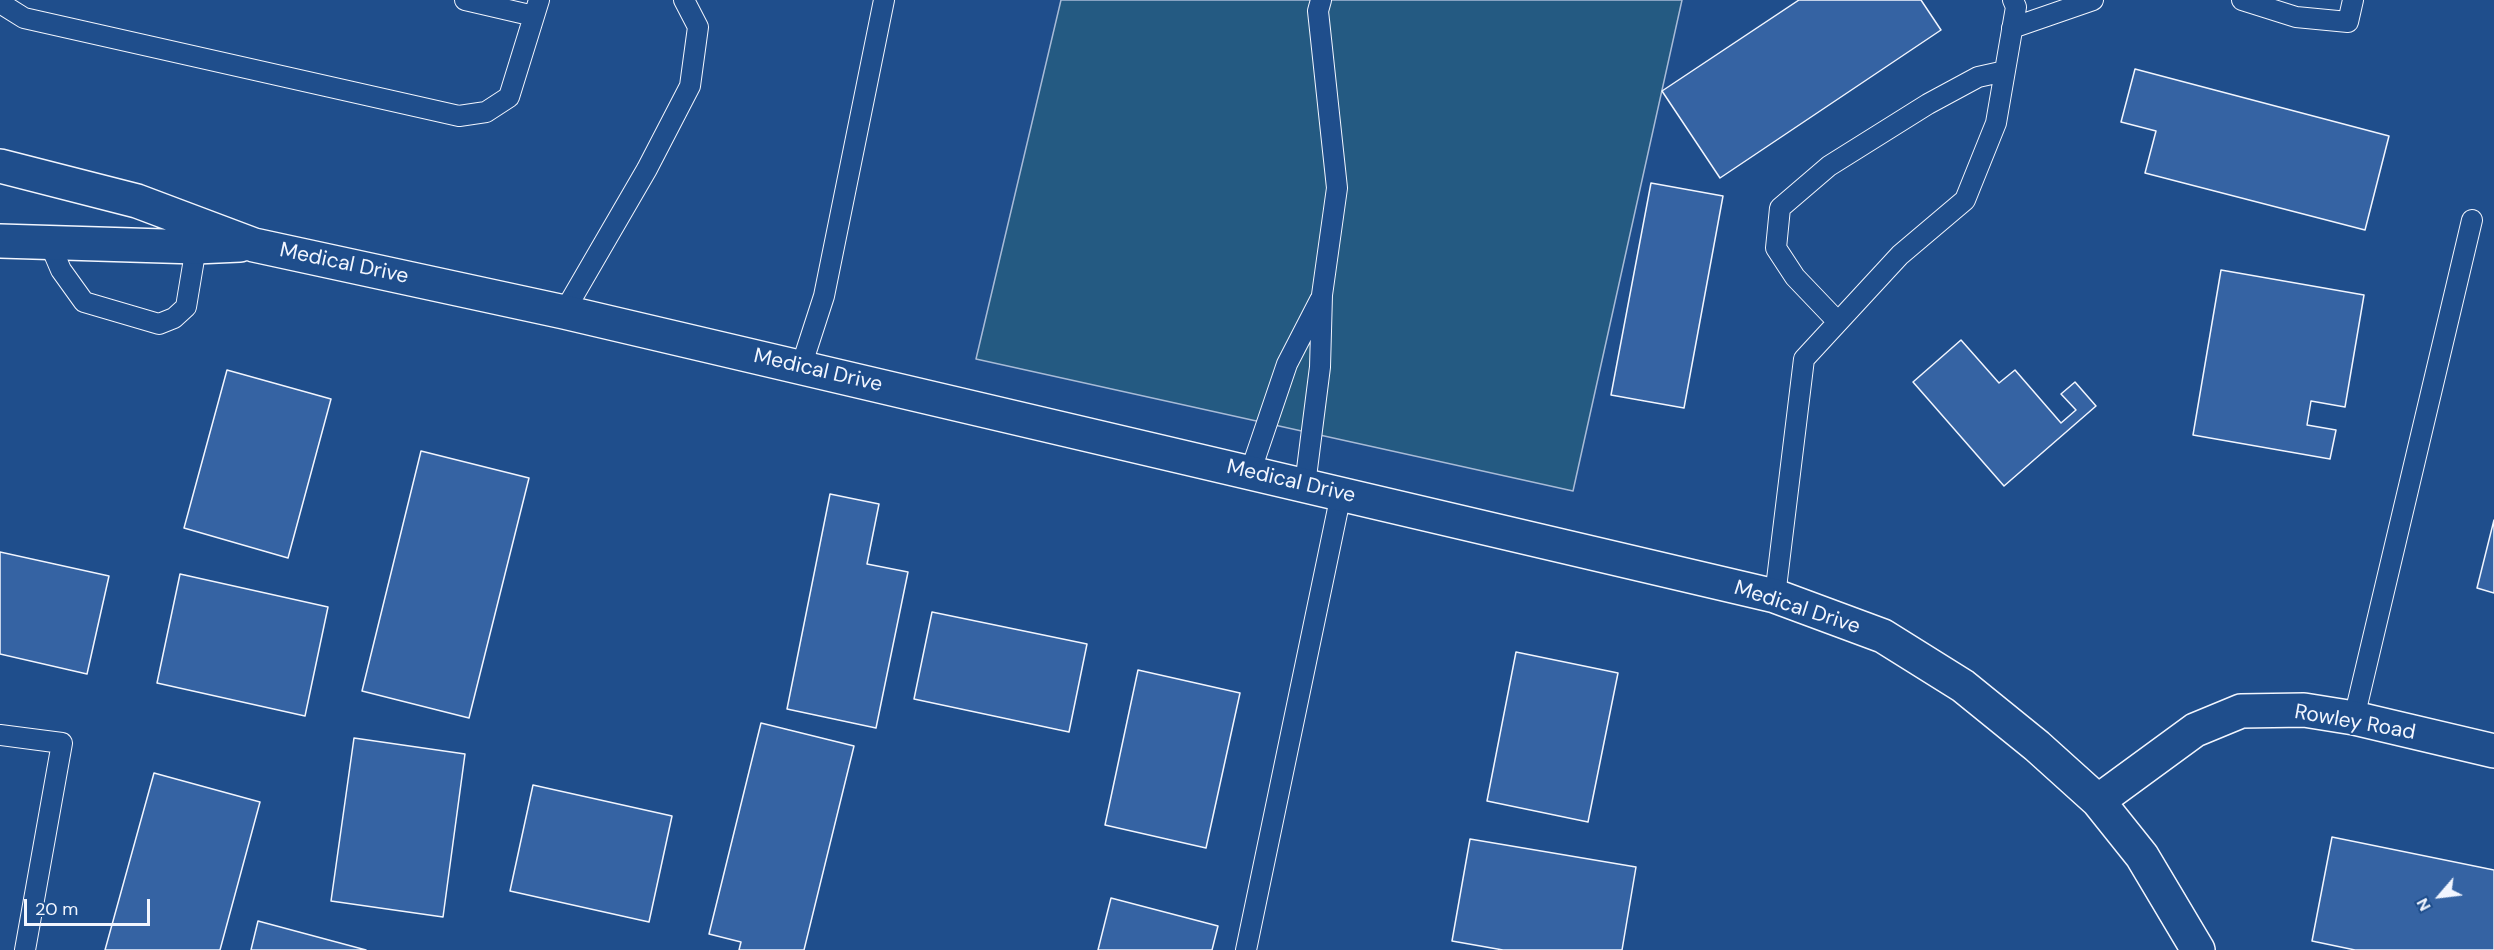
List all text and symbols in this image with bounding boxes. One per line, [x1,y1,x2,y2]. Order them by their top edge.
street label: Medical Drive [277,238,411,290]
street label: Medical Drive [751,344,885,398]
street label: Medical Drive [1224,455,1358,509]
street label: Medical Drive [1731,576,1863,640]
street label: Rowley Road [2293,700,2417,746]
north arrow [2410,866,2470,926]
scale bar [27,887,153,925]
text: N [2412,895,2436,915]
text: 20 m [35,897,78,921]

